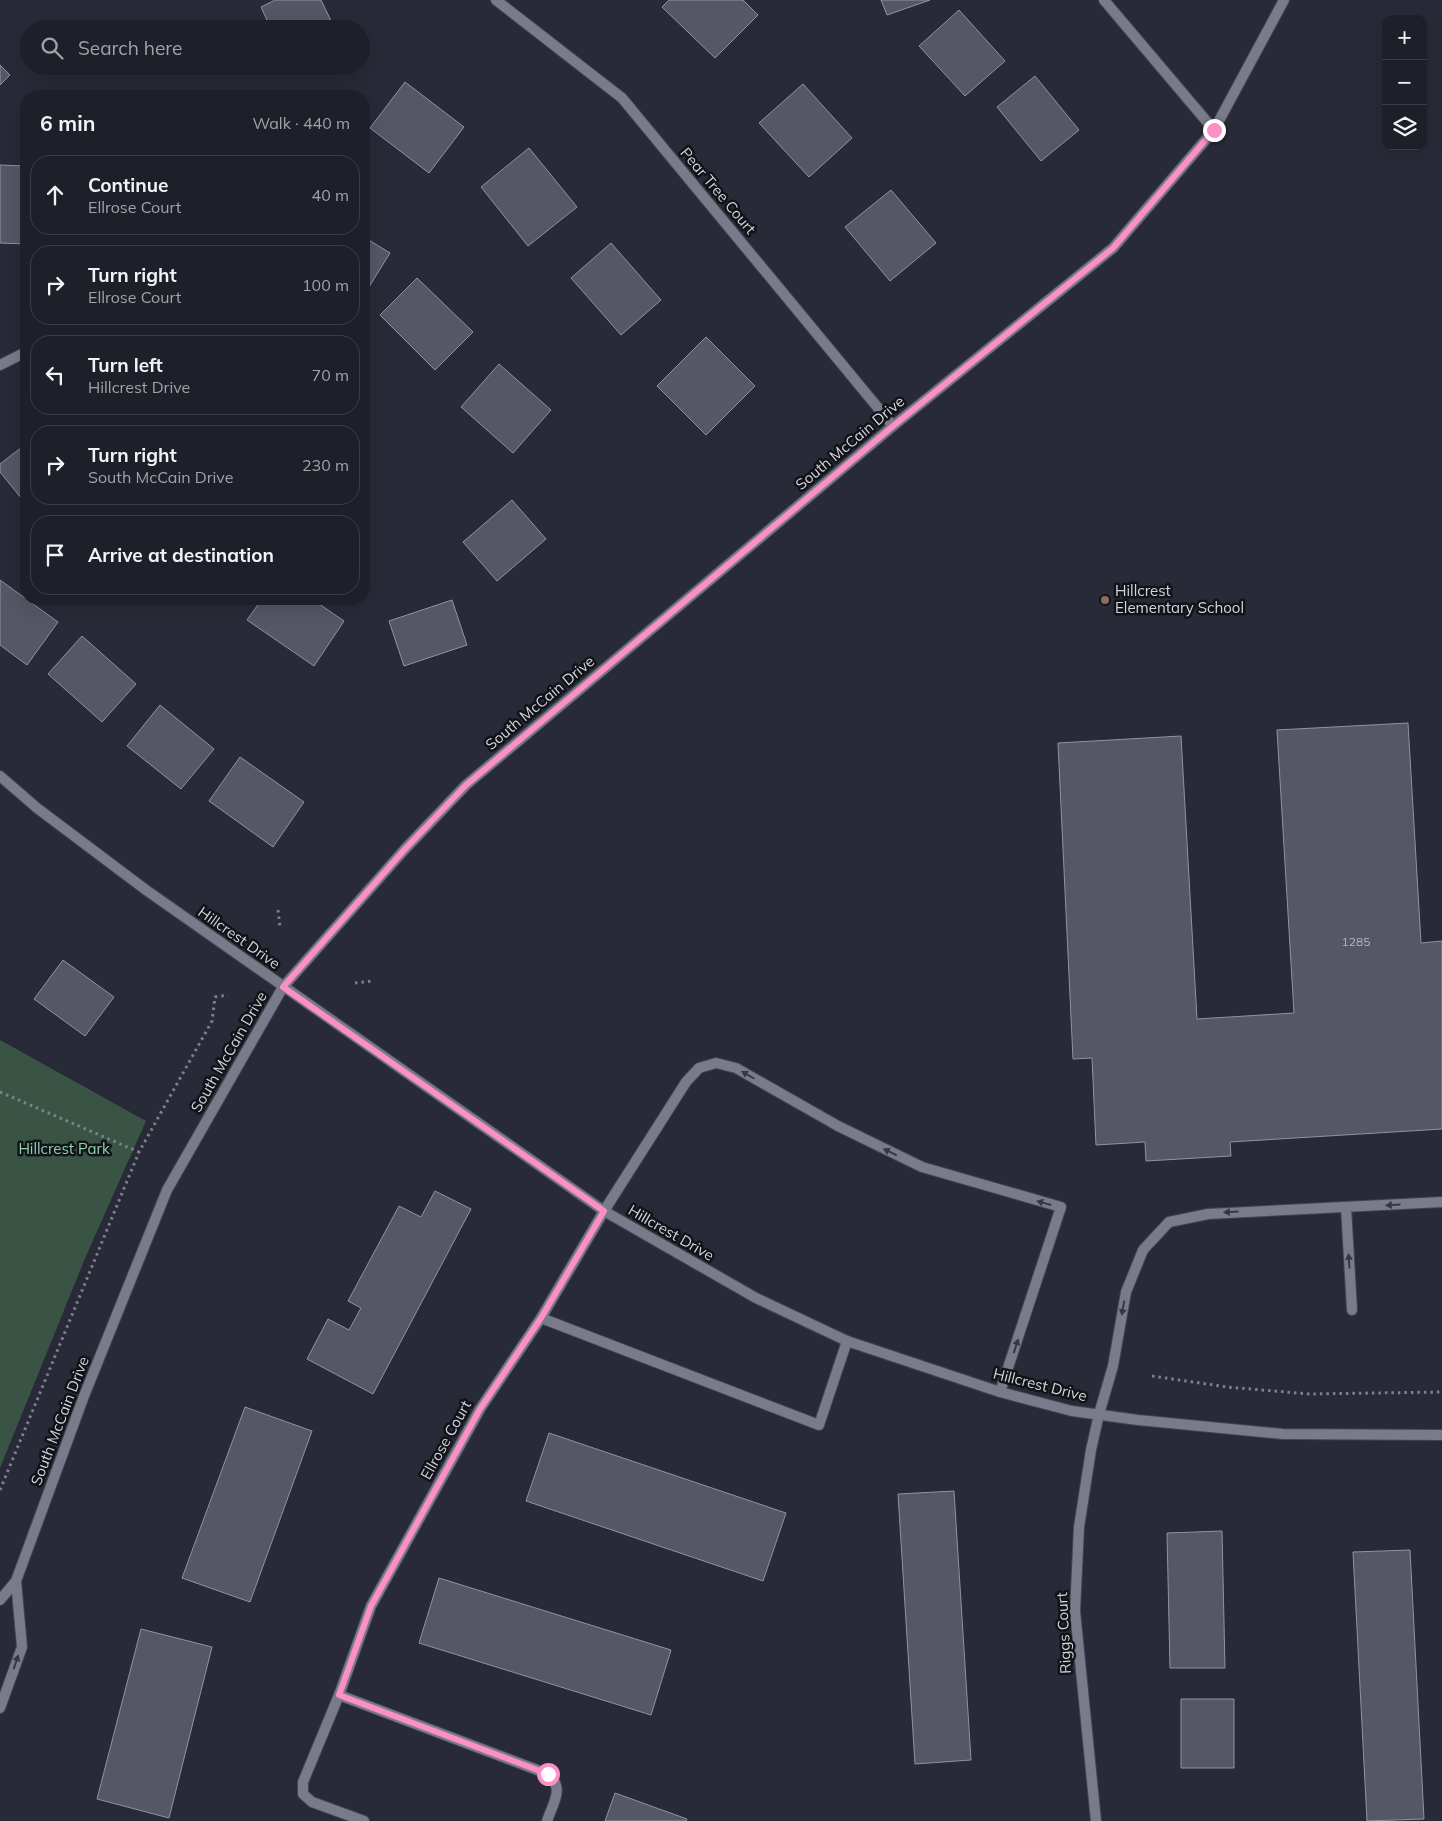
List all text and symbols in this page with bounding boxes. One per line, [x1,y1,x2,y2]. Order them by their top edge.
map controls [1382,15,1427,150]
button: + [1382,15,1427,60]
search box [20,20,370,75]
icon: search [38,34,66,62]
text: Search here [78,36,182,60]
button: − [1382,60,1427,105]
button: layers [1382,105,1427,150]
text: 6 min [40,110,95,136]
text: Walk · 440 m [252,113,350,133]
route end [1203,119,1226,142]
street label: Pear Tree Court [677,143,760,238]
text: Continue [88,173,168,197]
icon: ahead [41,181,69,209]
text: 40 m [312,185,349,205]
text: Ellrose Court [88,197,181,217]
text: Turn right [88,263,177,287]
icon: right [41,271,69,299]
text: 100 m [302,275,349,295]
text: Ellrose Court [88,287,181,307]
text: Turn left [88,353,163,377]
icon: left [41,361,69,389]
text: 70 m [312,365,349,385]
text: Hillcrest Drive [88,377,190,397]
street label: South McCain Drive [791,392,908,494]
text: Turn right [88,443,177,467]
icon: right [41,451,69,479]
text: 230 m [302,455,349,475]
text: South McCain Drive [88,467,233,487]
icon: arrive [41,541,69,569]
text: Arrive at destination [88,543,274,567]
place label: Hillcrest Elementary School [1115,581,1244,617]
marker: Hillcrest Elementary School [1099,594,1111,606]
street label: South McCain Drive [481,652,598,754]
street label: Hillcrest Drive [195,902,284,973]
house number: 1285 [1342,934,1370,949]
street label: South McCain Drive [186,988,271,1116]
one-way arrow [741,1070,754,1079]
park label: Hillcrest Park [18,1139,110,1158]
one-way arrow [883,1148,898,1156]
one-way arrow [1037,1198,1052,1206]
street label: Hillcrest Drive [625,1200,718,1265]
one-way arrow [1385,1201,1401,1209]
one-way arrow [1223,1209,1239,1217]
one-way arrow [1345,1253,1353,1269]
one-way arrow [1119,1300,1127,1315]
one-way arrow [1013,1339,1020,1354]
street label: South McCain Drive [26,1354,93,1488]
street label: Hillcrest Drive [991,1364,1089,1405]
street label: Ellrose Court [416,1397,475,1483]
street label: Riggs Court [1052,1592,1075,1674]
one-way arrow [13,1655,20,1670]
route start [537,1763,560,1786]

